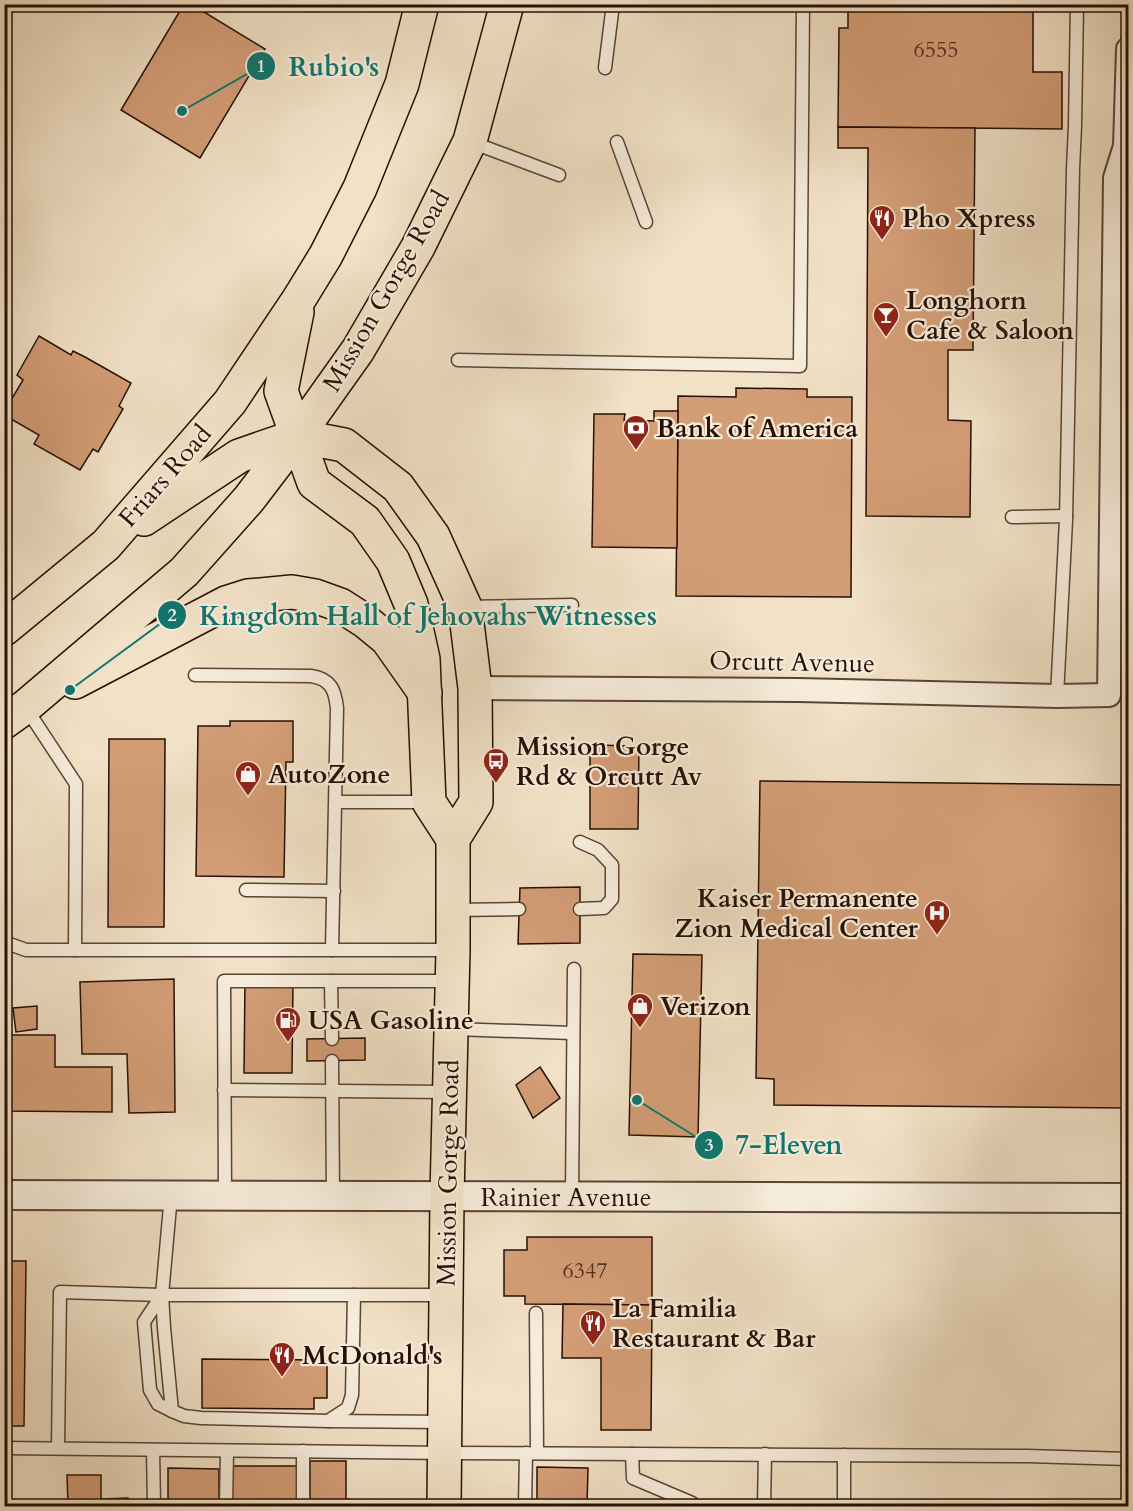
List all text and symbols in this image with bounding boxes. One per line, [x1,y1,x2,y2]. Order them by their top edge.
house number: 6555 [913,35,959,65]
callout: Rubio's [246,44,391,89]
text: Rubio's [289,49,379,86]
text: 1 [256,54,266,79]
street label: Mission Gorge Road [314,184,458,398]
place label: Pho Xpress [902,201,1036,236]
restaurant icon: Pho Xpress [867,203,897,241]
place label: Longhorn Cafe & Saloon [906,283,1074,348]
bar icon: Longhorn Cafe & Saloon [871,300,901,338]
place label: Bank of America [656,411,858,446]
bank icon: Bank of America [621,413,651,451]
street label: Friars Road [111,417,219,535]
callout: Kingdom Hall of Jehovahs Witnesses [157,593,669,638]
text: Kingdom Hall of Jehovahs Witnesses [199,598,657,635]
text: 2 [167,603,177,628]
street label: Orcutt Avenue [709,643,875,681]
place label: Mission Gorge Rd & Orcutt Av [516,729,703,794]
bus stop icon: Mission Gorge Rd & Orcutt Av [481,746,511,784]
place label: AutoZone [268,757,390,792]
shop icon: AutoZone [233,759,263,797]
place label: Kaiser Permanente Zion Medical Center [674,881,919,946]
hospital icon: Kaiser Permanente Zion Medical Center [922,898,952,936]
place label: Verizon [660,989,751,1024]
shop icon: Verizon [625,991,655,1029]
place label: USA Gasoline [308,1003,474,1038]
fuel station icon: USA Gasoline [273,1005,303,1043]
street label: Mission Gorge Road [429,1059,467,1287]
callout: 7-Eleven [694,1122,855,1167]
text: 7-Eleven [735,1127,843,1164]
text: 3 [704,1133,714,1158]
street label: Rainier Avenue [480,1180,652,1215]
house number: 6347 [562,1256,608,1286]
place label: La Familia Restaurant & Bar [612,1291,816,1356]
restaurant icon: La Familia Restaurant & Bar [578,1308,608,1346]
place label: McDonald's [302,1338,443,1373]
restaurant icon: McDonald's [267,1340,297,1378]

